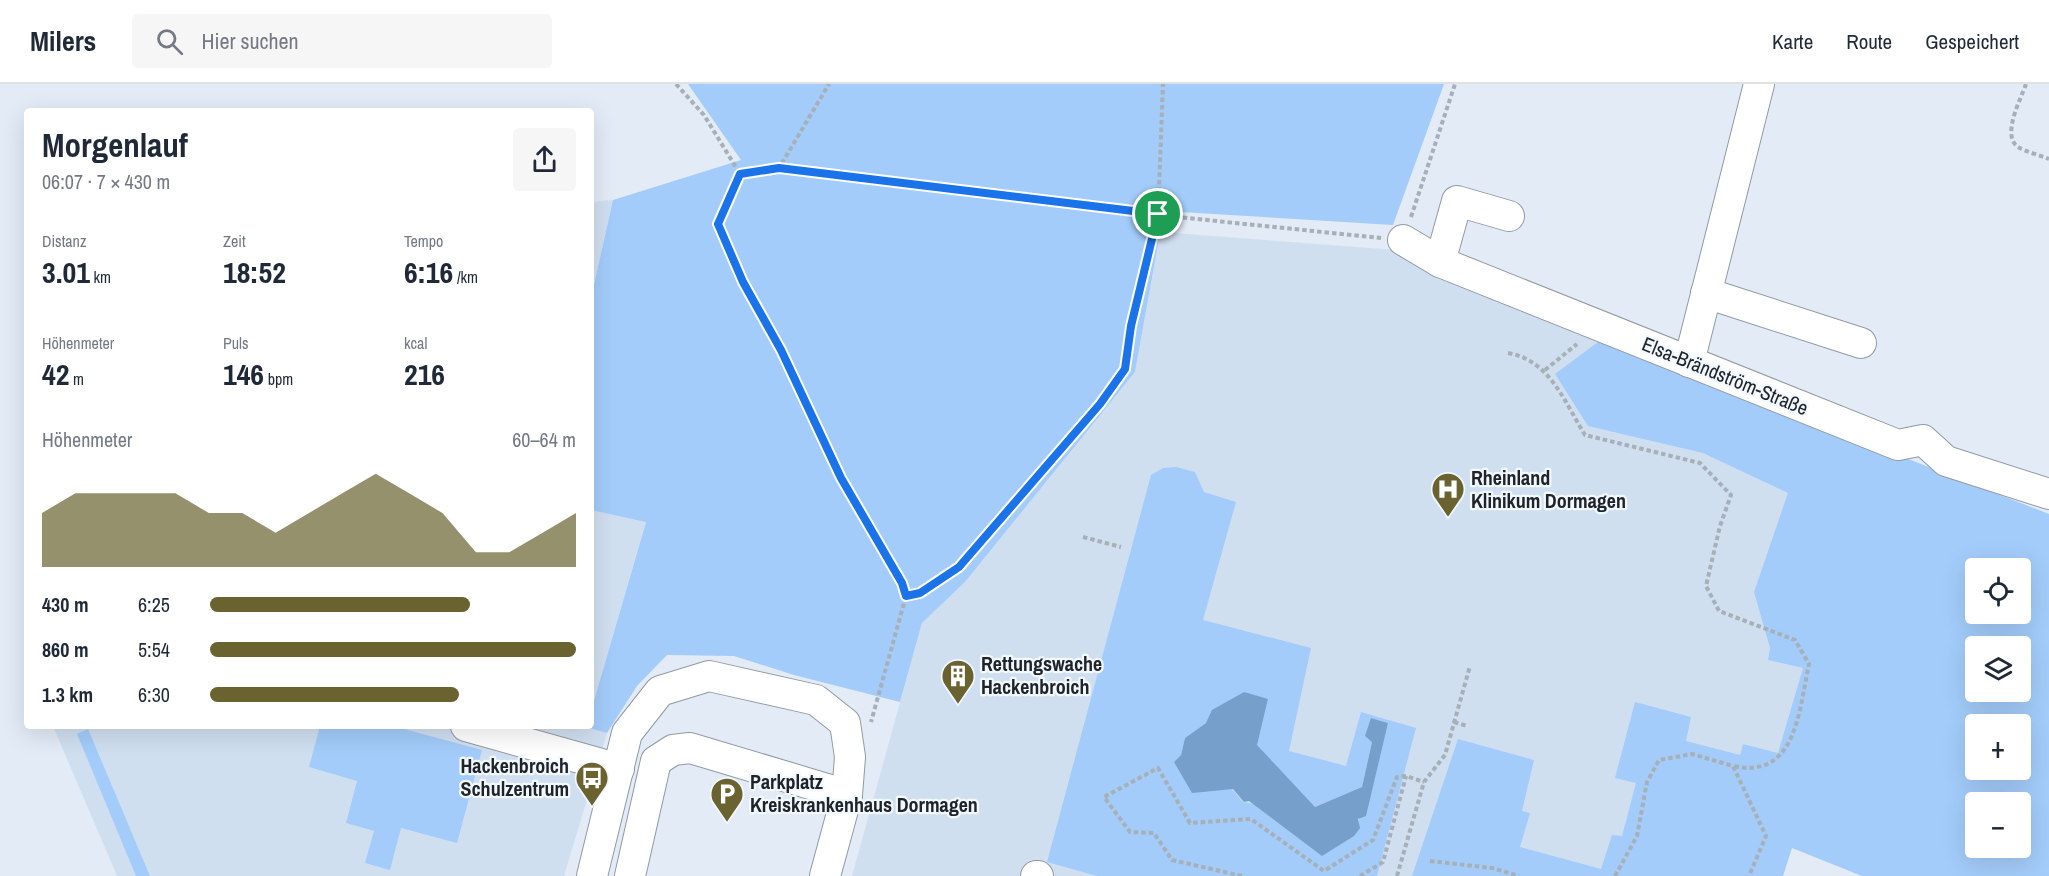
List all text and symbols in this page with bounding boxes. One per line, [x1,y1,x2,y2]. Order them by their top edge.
search box [132,14,552,68]
text: Milers [30,22,96,60]
icon: search [153,25,186,58]
text: Hier suchen [201,26,299,56]
text: Karte [1772,27,1813,56]
text: Route [1846,27,1892,56]
text: Gespeichert [1925,27,2019,56]
text: Morgenlauf [42,123,188,167]
button: share [513,128,576,191]
text: 06:07 · 7 × 430 m [42,168,170,195]
pin [1132,188,1183,239]
icon: arrive [1141,197,1174,230]
text: Distanz [42,230,86,252]
text: Zeit [223,230,246,252]
text: Tempo [404,230,443,252]
text: 3.01 [42,252,90,292]
text: 18:52 [223,252,286,292]
text: 6:16 [404,252,453,292]
text: km [90,266,111,288]
text: /km [453,266,478,288]
street label: Elsa-Brändström-Straße [1638,330,1812,421]
text: Höhenmeter [42,332,114,354]
text: Puls [223,332,249,354]
text: kcal [404,332,427,354]
text: 42 [42,354,69,394]
text: 146 [223,354,264,394]
text: 216 [404,354,445,394]
text: m [69,368,84,390]
text: bpm [264,368,293,390]
text: Höhenmeter [42,426,132,453]
text: 60–64 m [512,426,576,453]
place label: Rheinland Klinikum Dormagen [1471,464,1626,514]
hospital icon: Rheinland Klinikum Dormagen [1430,471,1466,518]
map controls [1965,558,2031,858]
button: locate [1965,558,2031,624]
text: 430 m [42,591,89,618]
text: 6:25 [138,591,170,618]
text: 860 m [42,636,89,663]
text: 5:54 [138,636,170,663]
button: layers [1965,636,2031,702]
place label: Rettungswache Hackenbroich [981,650,1102,700]
building icon: Rettungswache Hackenbroich [940,658,976,705]
text: 1.3 km [42,681,93,708]
text: 6:30 [138,681,170,708]
button: + [1965,714,2031,780]
place label: Hackenbroich Schulzentrum [461,752,569,802]
bus stop icon: Hackenbroich Schulzentrum [574,760,610,807]
place label: Parkplatz Kreiskrankenhaus Dormagen [750,768,978,818]
parking icon: Parkplatz Kreiskrankenhaus Dormagen [709,776,745,823]
button: − [1965,792,2031,858]

